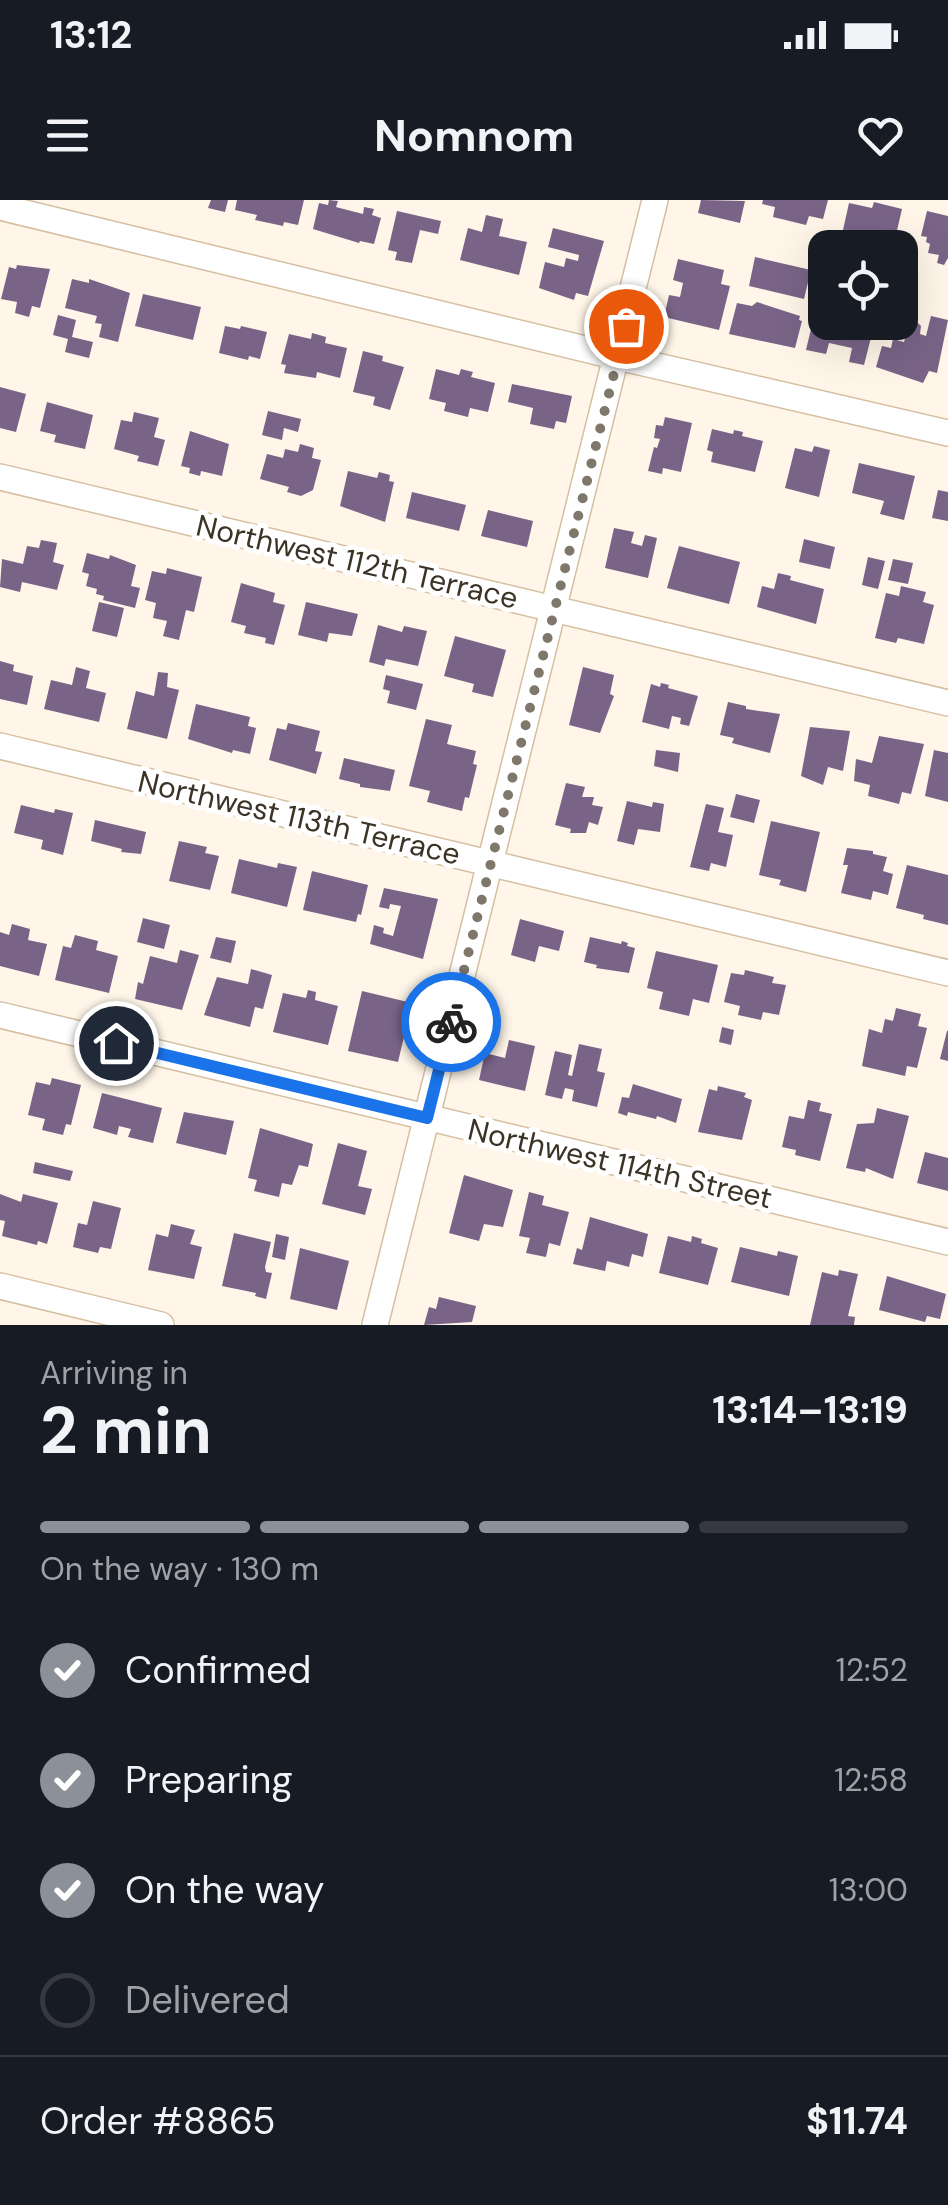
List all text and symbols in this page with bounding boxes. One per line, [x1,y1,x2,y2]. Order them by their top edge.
text: 13:12 [50,10,132,60]
text: Nomnom [374,106,574,165]
icon: menu [40,108,95,163]
icon: heart [853,108,908,163]
map controls [808,230,918,340]
button: locate [808,230,918,340]
pin [584,284,669,369]
icon: bag [599,299,654,354]
street label: Northwest 112th Terrace [192,506,522,618]
street label: Northwest 113th Terrace [134,761,464,874]
courier [401,972,501,1072]
icon: bike [424,995,479,1050]
pin [74,1001,159,1086]
icon: home [89,1016,144,1071]
street label: Northwest 114th Street [464,1110,776,1218]
text: Arriving in [40,1352,188,1394]
text: 13:14–13:19 [712,1385,908,1435]
text: 2 min [40,1389,212,1473]
text: On the way · 130 m [40,1548,319,1590]
icon: check [40,1643,95,1698]
text: Confirmed [125,1645,311,1695]
text: 12:52 [836,1649,908,1691]
icon: check [40,1753,95,1808]
text: Preparing [125,1755,293,1805]
text: 12:58 [834,1759,908,1801]
icon: check [40,1863,95,1918]
text: On the way [125,1865,324,1915]
text: 13:00 [829,1869,908,1911]
text: Delivered [125,1975,290,2025]
text: Order #8865 [40,2096,275,2146]
text: $11.74 [806,2096,908,2146]

